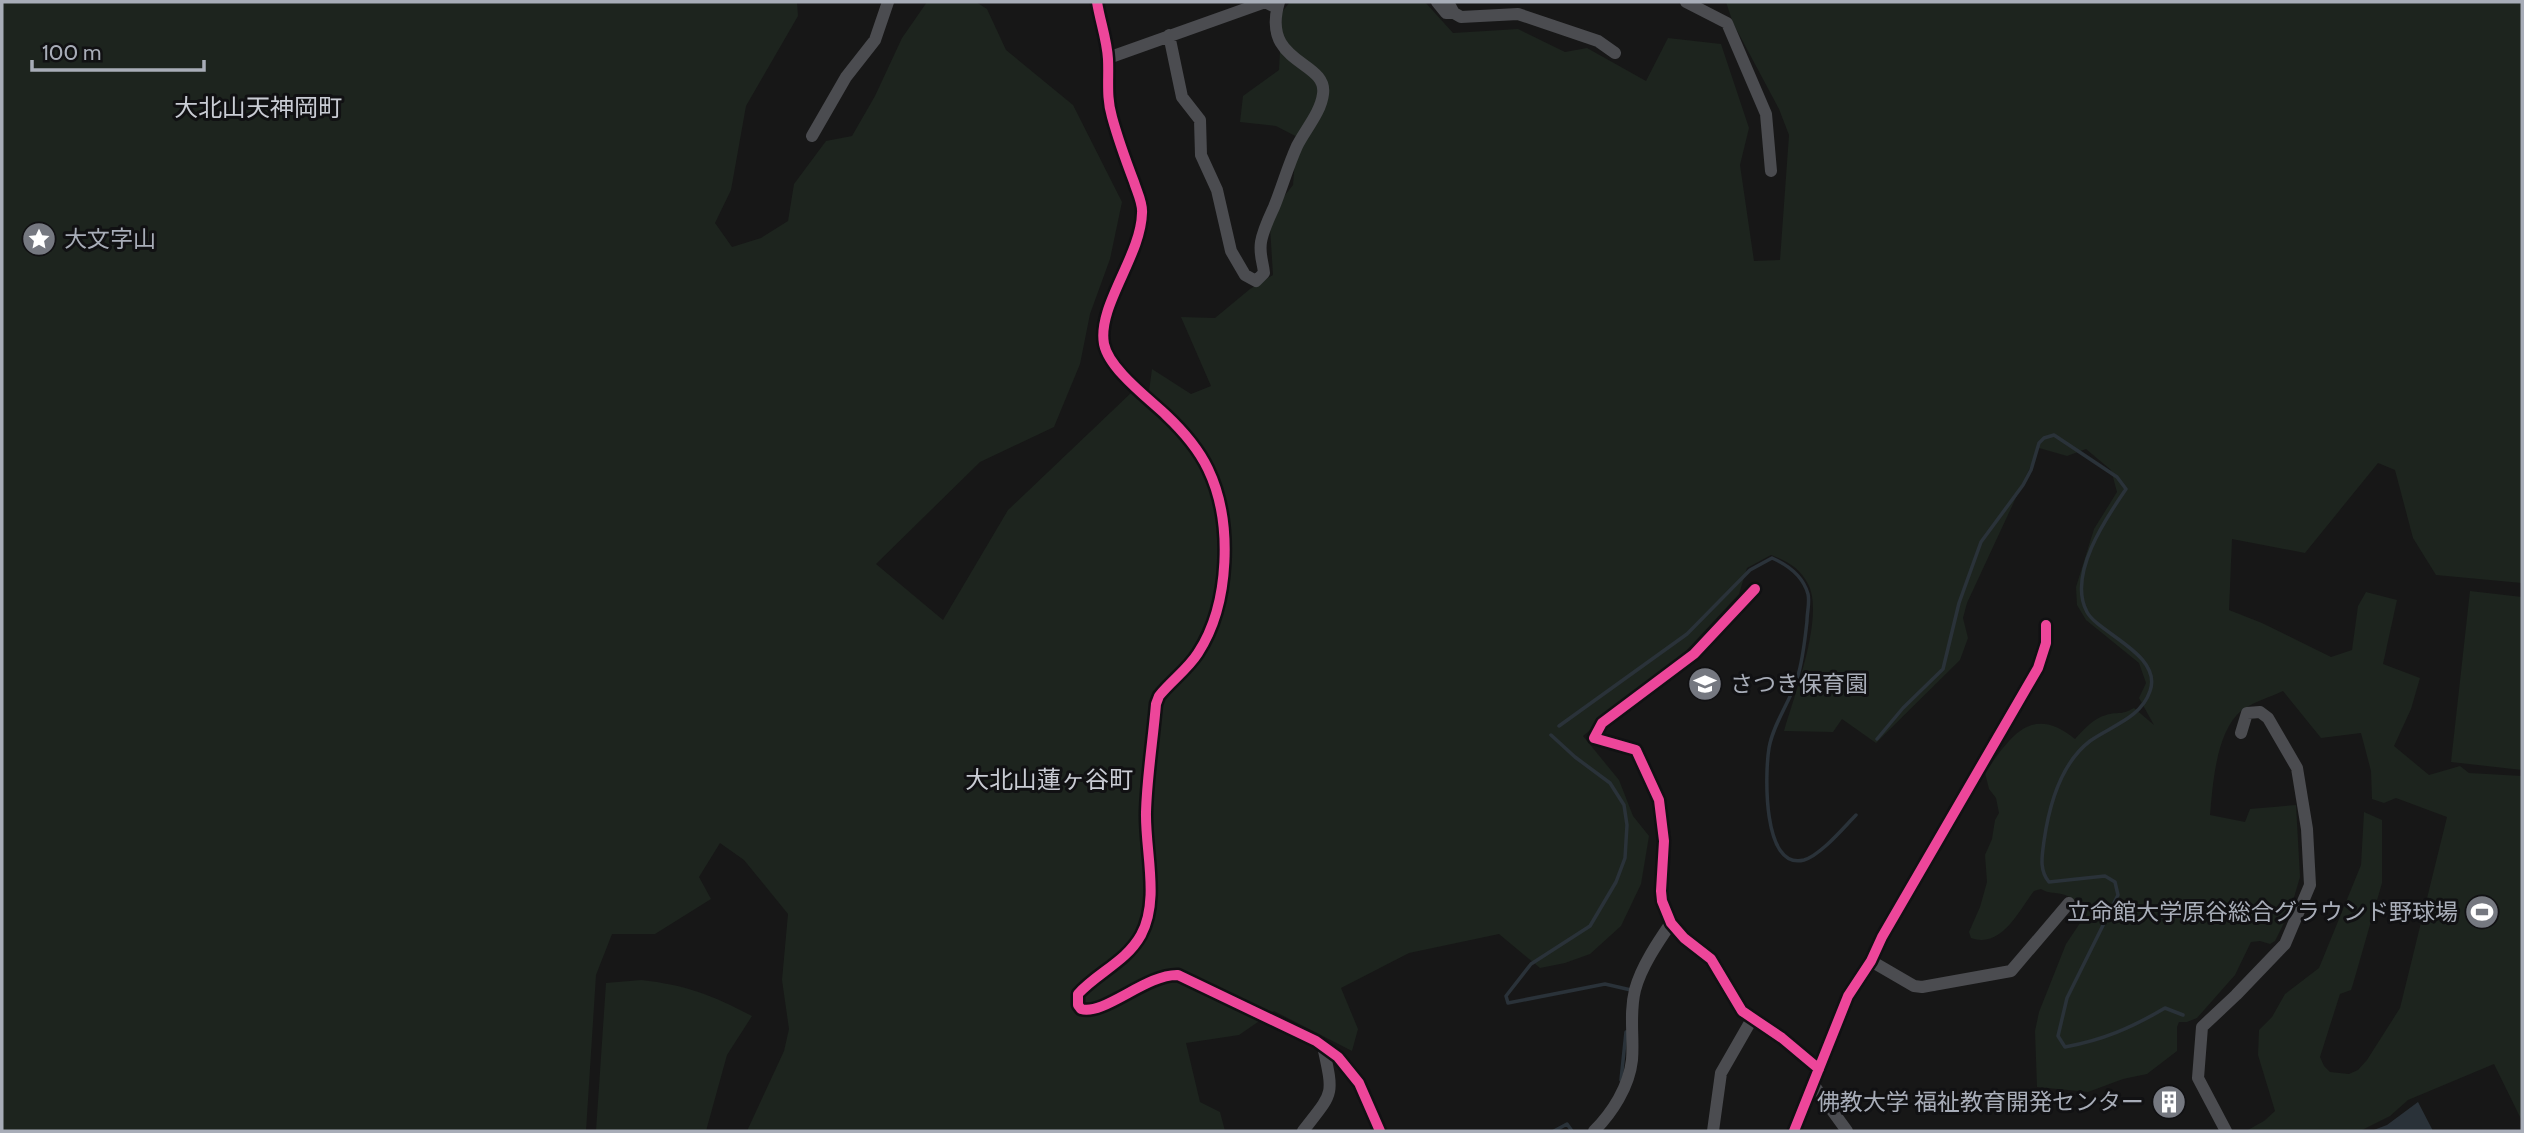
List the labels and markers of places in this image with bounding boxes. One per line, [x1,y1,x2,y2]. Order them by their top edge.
place icon: 大文字山 [20,220,58,258]
place label: 大文字山 [64,225,156,253]
school or university icon: さつき保育園 [1686,665,1724,703]
place label: さつき保育園 [1730,670,1868,698]
sports icon: 立命館大学原谷総合グラウンド野球場 [2463,893,2501,931]
place label: 立命館大学原谷総合グラウンド野球場 [2067,898,2458,926]
building icon: 佛教大学 福祉教育開発センター [2150,1083,2188,1121]
place label: 佛教大学 福祉教育開発センター [1817,1088,2144,1116]

